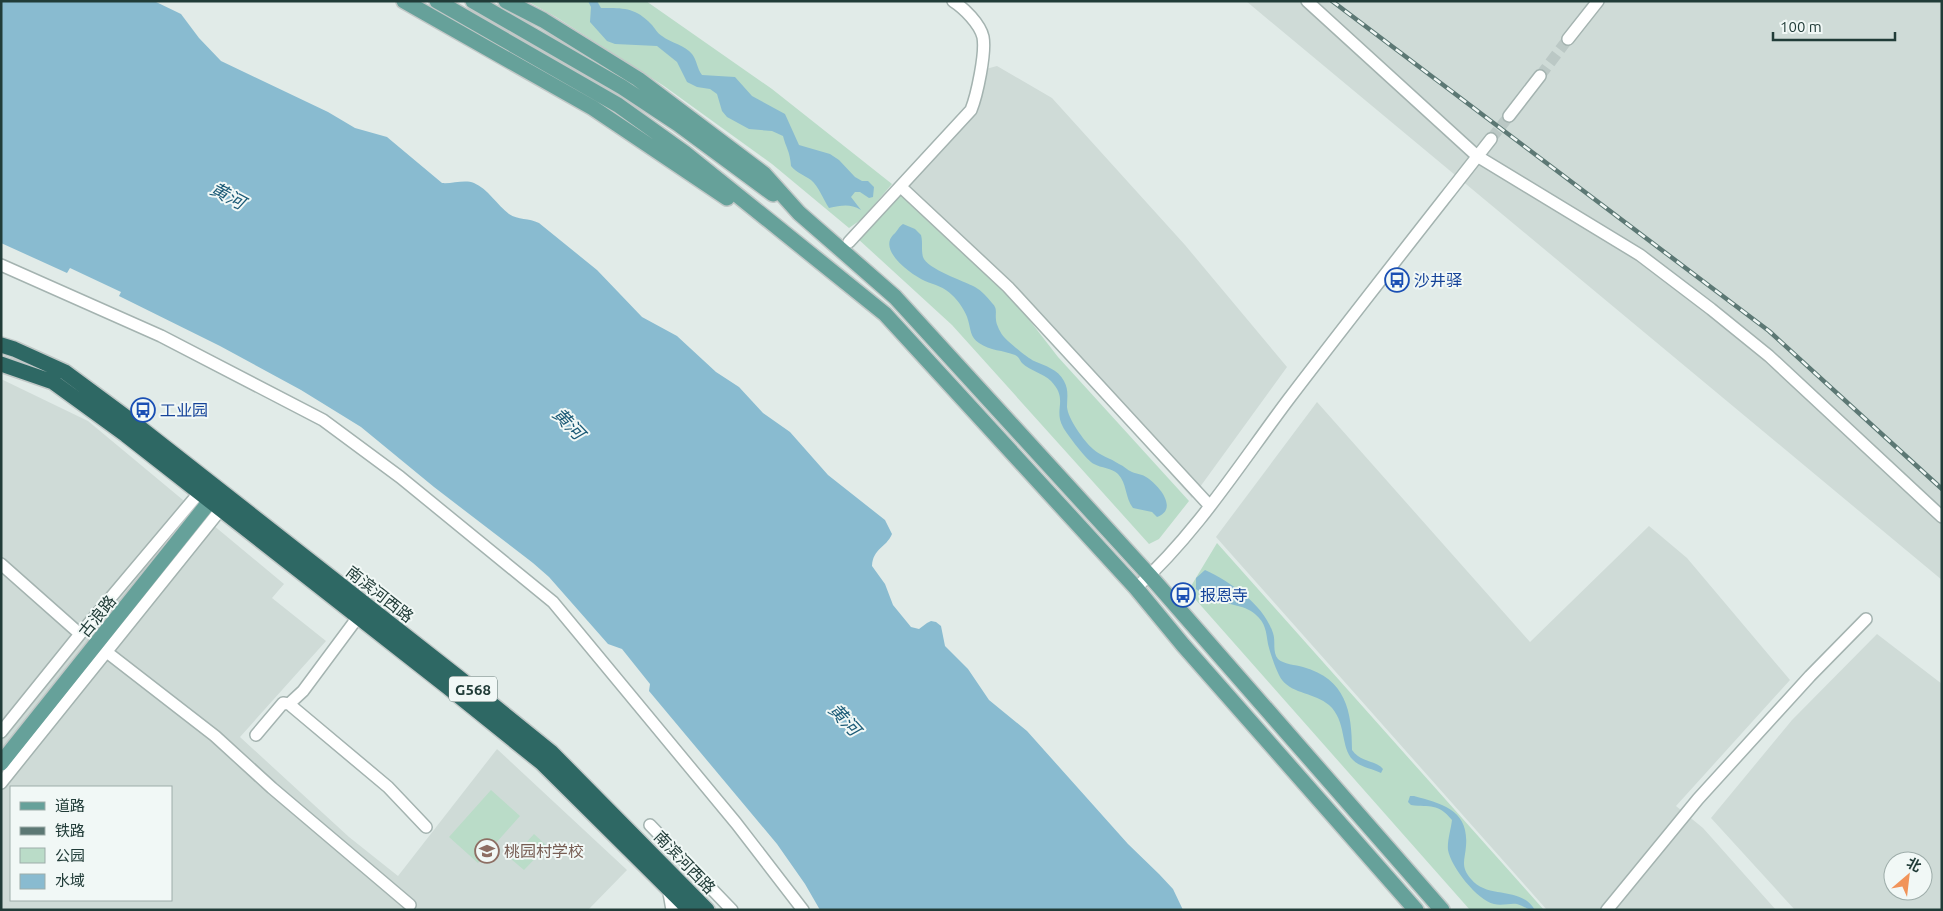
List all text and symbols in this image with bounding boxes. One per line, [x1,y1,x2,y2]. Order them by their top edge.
scale bar [1773,10,1896,42]
text: 100 m [1780,18,1822,35]
water label: 黄河 [207,178,251,214]
bus stop icon: 沙井驿 [1384,267,1410,293]
place label: 沙井驿 [1414,271,1462,289]
bus stop icon: 工业园 [130,397,156,423]
place label: 工业园 [160,401,208,419]
water label: 黄河 [549,403,591,445]
street label: 南滨河西路 [343,562,417,626]
bus stop icon: 报恩寺 [1170,582,1196,608]
place label: 报恩寺 [1200,586,1248,604]
street label: 古浪路 [75,592,119,640]
road number: G568 [449,676,497,702]
water label: 黄河 [825,699,867,741]
legend [10,786,172,901]
text: 道路 [55,797,85,814]
text: 铁路 [55,822,85,839]
street label: 南滨河西路 [651,827,719,897]
school or university icon: 桃园村学校 [474,838,500,864]
place label: 桃园村学校 [504,842,584,860]
text: 公园 [55,847,85,864]
north arrow [1883,851,1933,901]
text: 北 [1904,854,1924,875]
text: 水域 [55,872,85,889]

